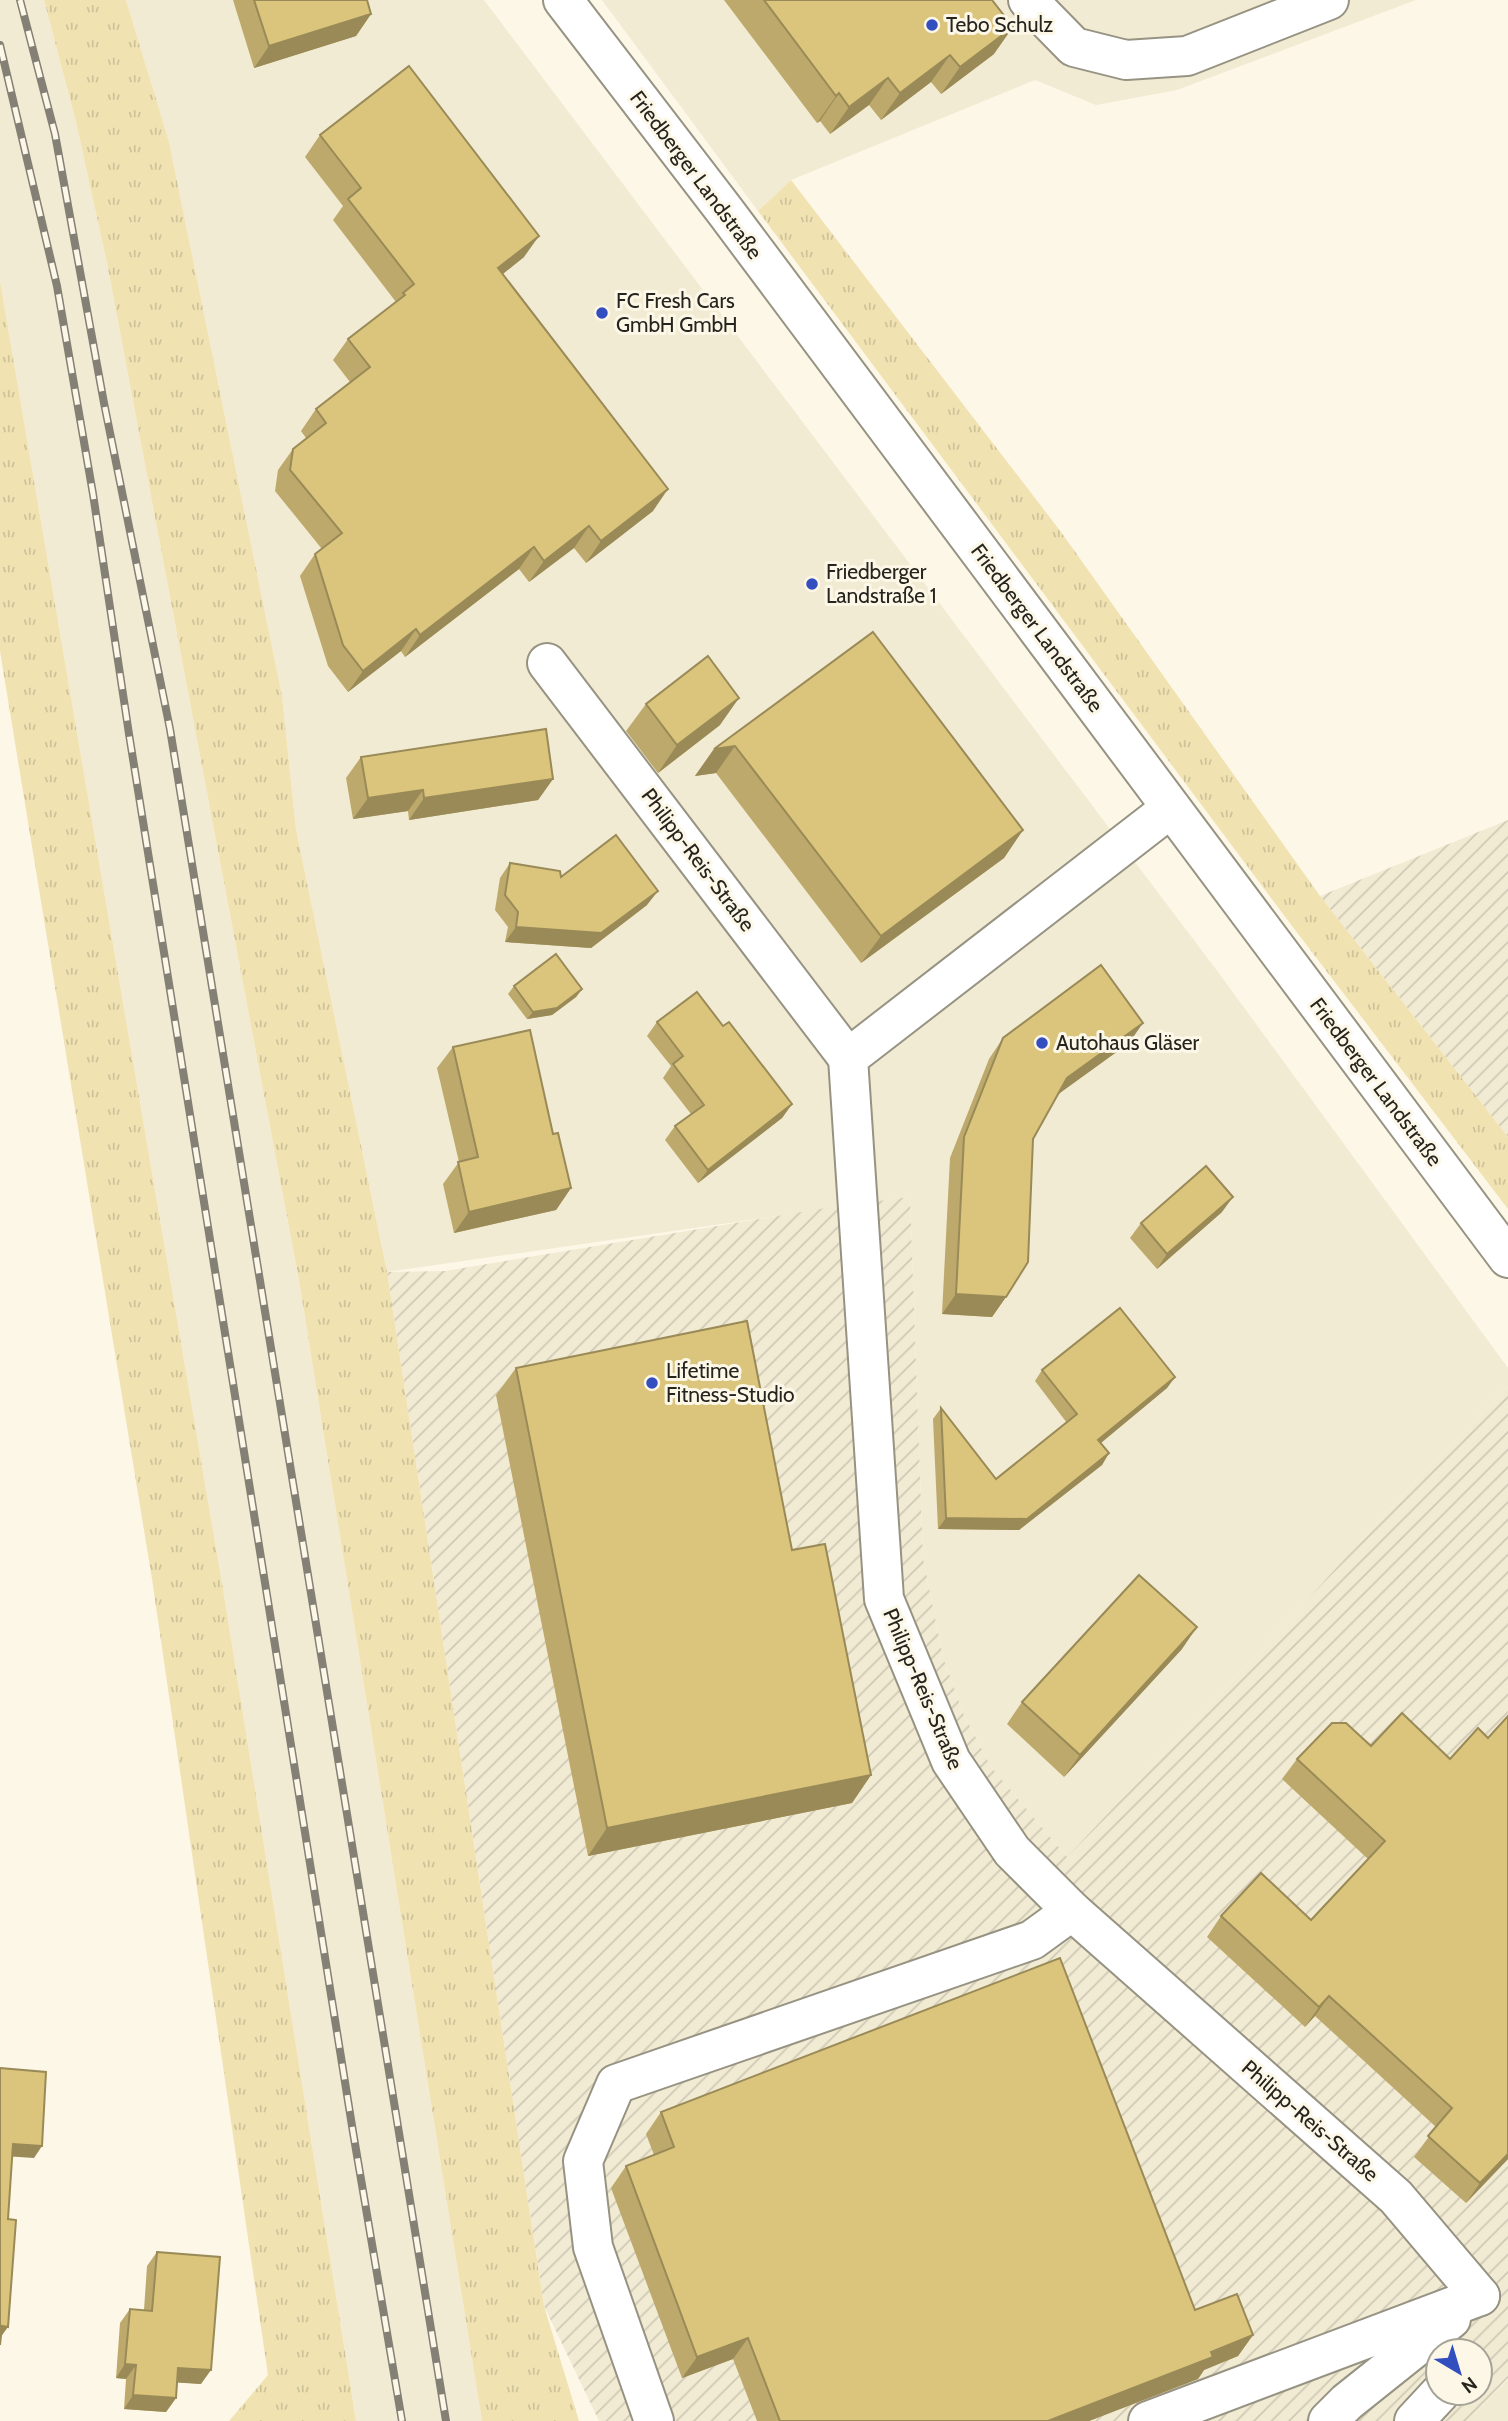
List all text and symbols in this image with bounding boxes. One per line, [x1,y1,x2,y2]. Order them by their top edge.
place label: Tebo Schulz [946,12,1053,37]
marker: Tebo Schulz [924,17,940,33]
street label: Friedberger Landstraße [625,86,768,264]
place label: FC Fresh Cars GmbH GmbH [616,288,738,337]
marker: FC Fresh Cars GmbH GmbH [594,305,610,321]
street label: Friedberger Landstraße [966,539,1109,717]
place label: Friedberger Landstraße 1 [826,559,937,608]
marker: Friedberger Landstraße 1 [804,576,820,592]
street label: Philipp-Reis-Straße [636,783,760,936]
street label: Friedberger Landstraße [1305,993,1448,1171]
place label: Autohaus Gläser [1056,1030,1200,1055]
marker: Autohaus Gläser [1034,1035,1050,1051]
place label: Lifetime Fitness-Studio [666,1358,795,1407]
marker: Lifetime Fitness-Studio [644,1375,660,1391]
street label: Philipp-Reis-Straße [878,1604,969,1773]
street label: Philipp-Reis-Straße [1237,2055,1384,2187]
north arrow [1424,2337,1494,2407]
text: N [1457,2372,1482,2398]

